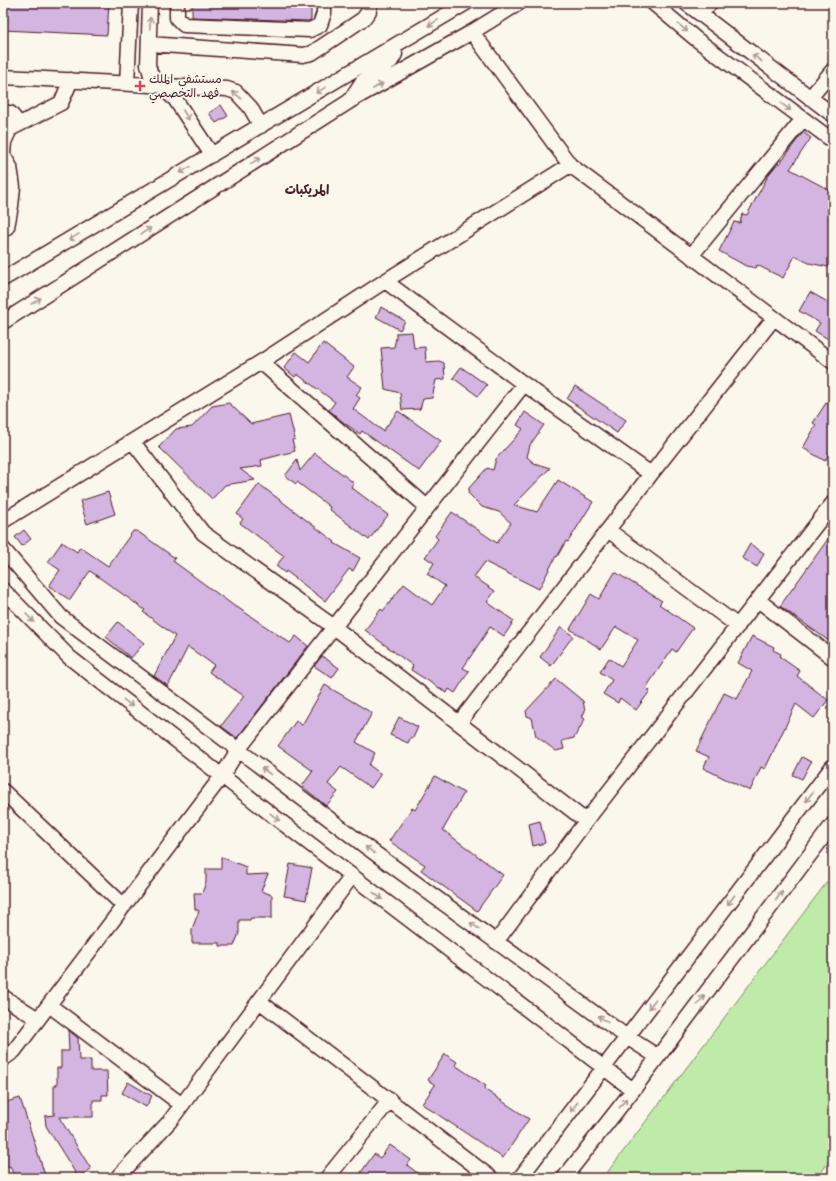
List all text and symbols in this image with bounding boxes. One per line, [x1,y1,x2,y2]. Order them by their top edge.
one-way arrow [146,17,154,30]
one-way arrow [428,19,439,27]
one-way arrow [677,24,688,33]
one-way arrow [752,53,763,62]
place label: مستشفى الملك فهد التخصصي [149,71,222,104]
marker: مستشفى الملك فهد التخصصي [134,80,146,92]
one-way arrow [372,81,384,89]
one-way arrow [315,86,327,94]
one-way arrow [232,91,243,99]
one-way arrow [781,102,792,111]
one-way arrow [182,109,190,120]
one-way arrow [250,157,261,166]
one-way arrow [179,167,191,175]
district label: المريكبات [285,181,329,199]
one-way arrow [140,227,151,235]
one-way arrow [69,233,80,241]
one-way arrow [30,297,41,305]
one-way arrow [25,613,35,623]
one-way arrow [123,699,134,708]
one-way arrow [261,767,272,775]
one-way arrow [805,791,814,802]
one-way arrow [269,813,280,822]
one-way arrow [365,846,376,854]
one-way arrow [775,890,783,901]
one-way arrow [373,892,384,900]
one-way arrow [727,895,735,906]
one-way arrow [470,922,481,930]
one-way arrow [697,994,705,1005]
one-way arrow [648,998,656,1009]
one-way arrow [597,1015,608,1023]
one-way arrow [618,1098,627,1109]
one-way arrow [569,1102,578,1113]

